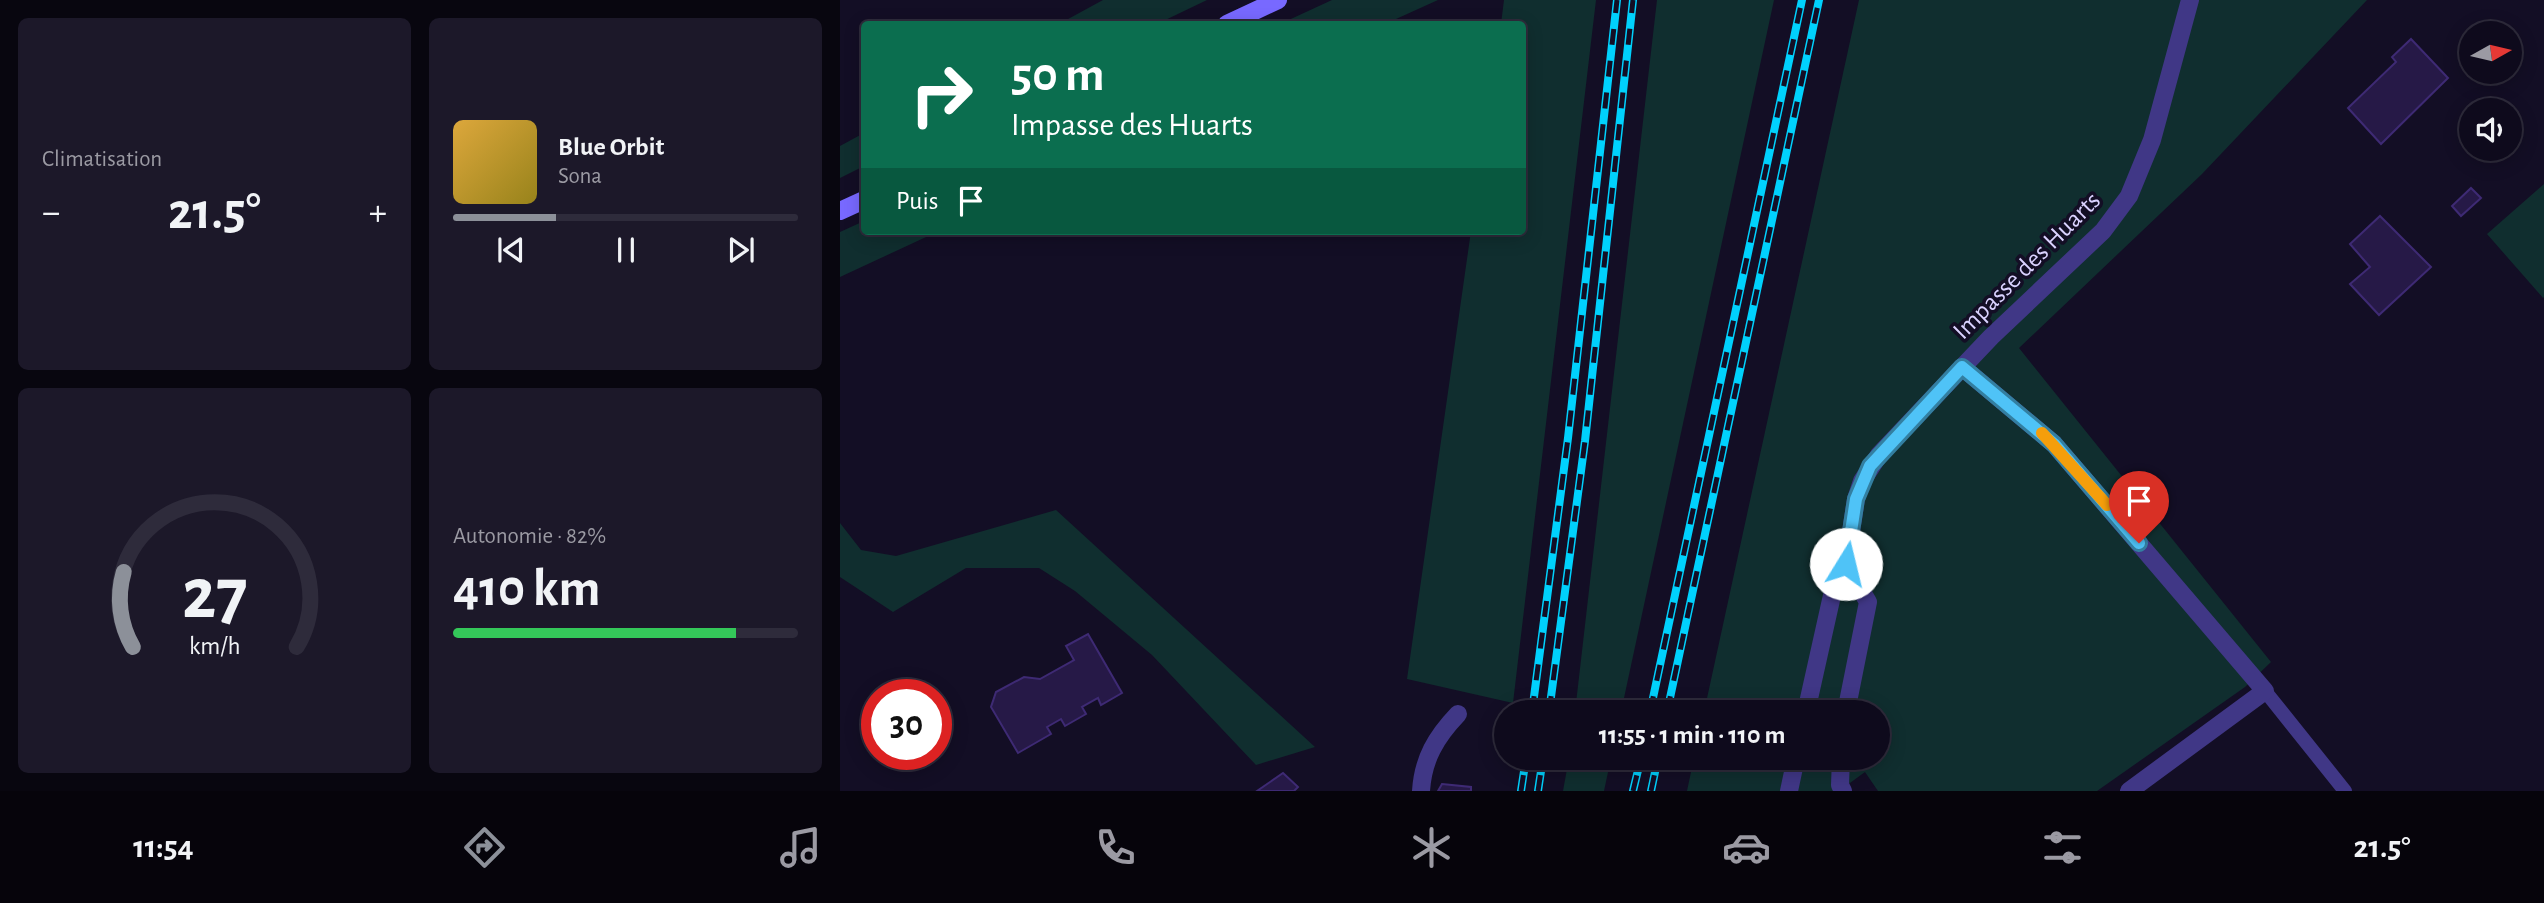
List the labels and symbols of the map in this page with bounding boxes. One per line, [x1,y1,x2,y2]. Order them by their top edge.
north arrow [2459,21,2522,84]
street label: Impasse des Huarts [1948,187,2105,344]
pin [2109,471,2169,543]
position arrow [1809,527,1883,601]
speed limit sign: 30 [861,679,952,770]

